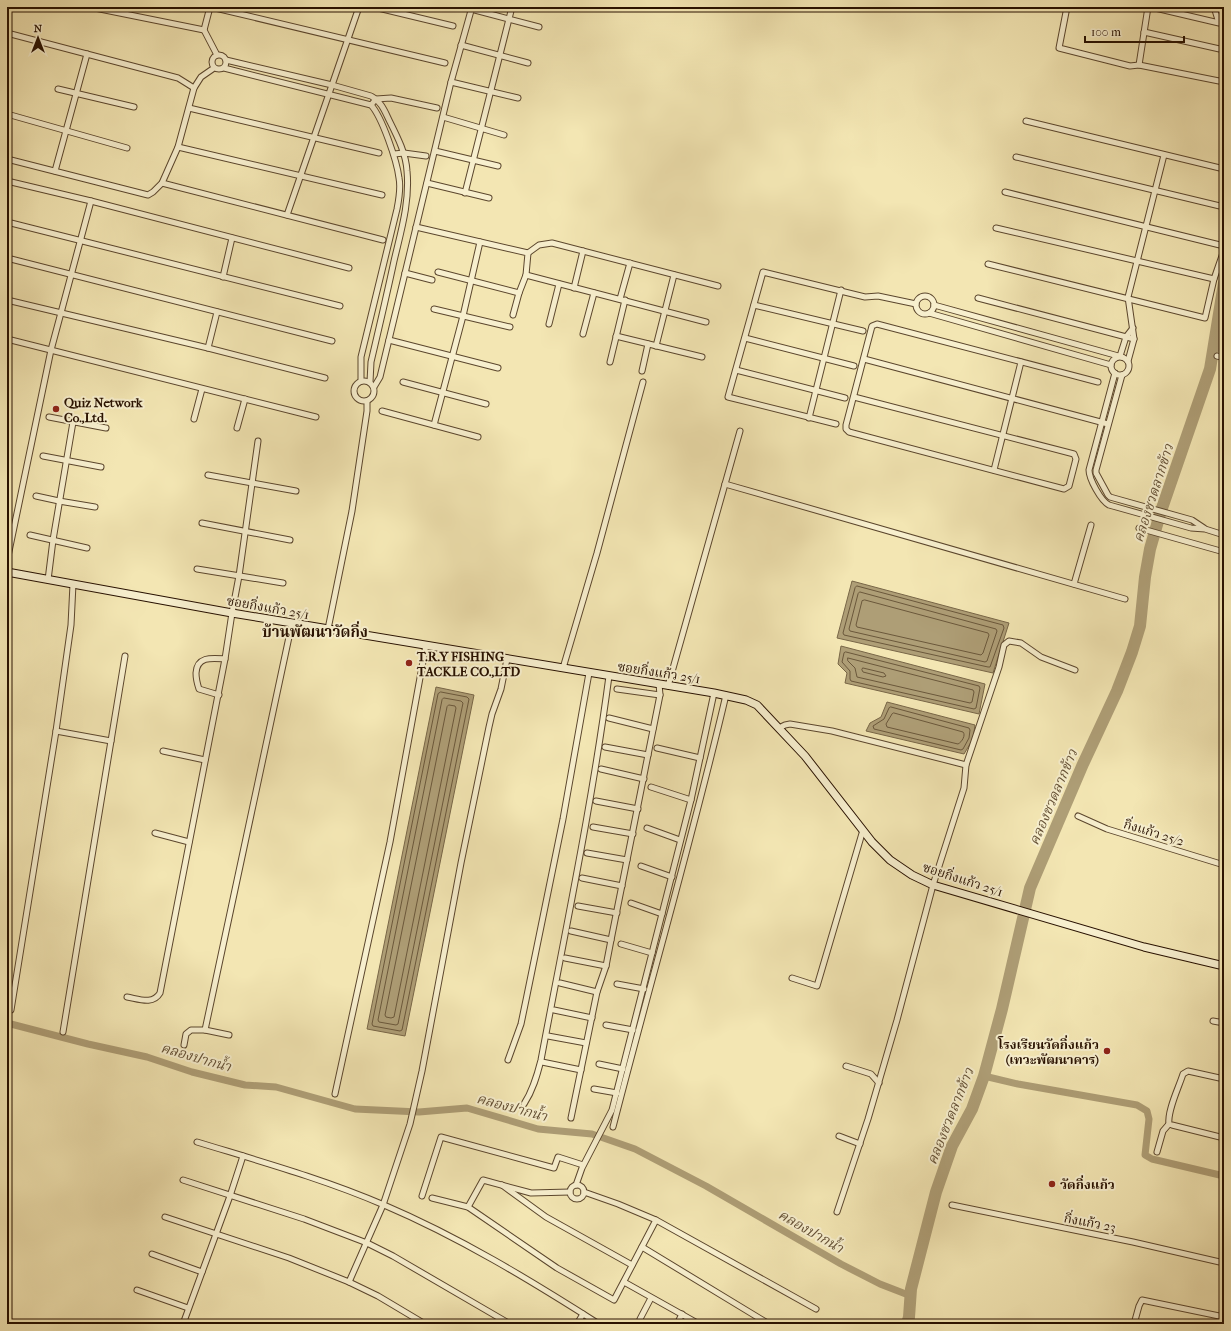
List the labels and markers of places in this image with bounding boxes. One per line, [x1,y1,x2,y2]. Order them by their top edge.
place label: Quiz Network Co.,Ltd. [64,395,144,425]
marker: Quiz Network Co.,Ltd. [51,404,61,414]
place label: T.R.Y FISHING TACKLE CO.,LTD [416,649,520,679]
marker: T.R.Y FISHING TACKLE CO.,LTD [404,658,414,668]
place label: โรงเรียนวัดกิ่งแก้ว (เทวะพัฒนาคาร) [997,1035,1099,1067]
marker: โรงเรียนวัดกิ่งแก้ว (เทวะพัฒนาคาร) [1102,1046,1112,1056]
place label: วัดกิ่งแก้ว [1060,1175,1115,1192]
marker: วัดกิ่งแก้ว [1047,1179,1057,1189]

